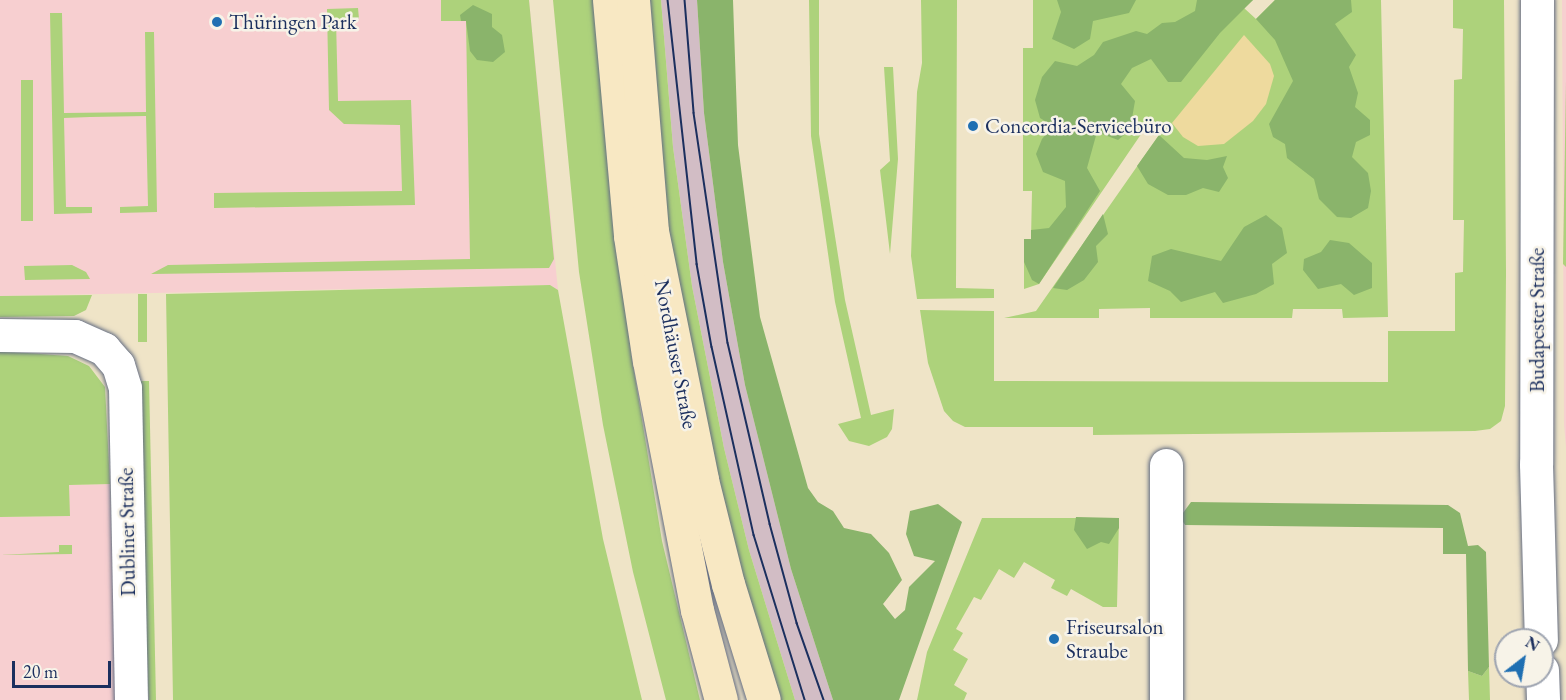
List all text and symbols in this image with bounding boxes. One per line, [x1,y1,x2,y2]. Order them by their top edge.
place label: Thüringen Park [229,9,357,35]
marker: Thüringen Park [210,15,224,29]
place label: Concordia-Servicebüro [985,113,1172,139]
marker: Concordia-Servicebüro [966,119,980,133]
street label: Budapester Straße [1524,248,1550,392]
street label: Nordhäuser Straße [649,277,703,431]
street label: Dubliner Straße [113,467,141,597]
place label: Friseursalon Straube [1066,614,1164,664]
north arrow [1494,628,1554,688]
marker: Friseursalon Straube [1047,632,1061,646]
text: N [1522,632,1543,656]
scale bar [15,649,114,687]
text: 20 m [23,660,58,683]

